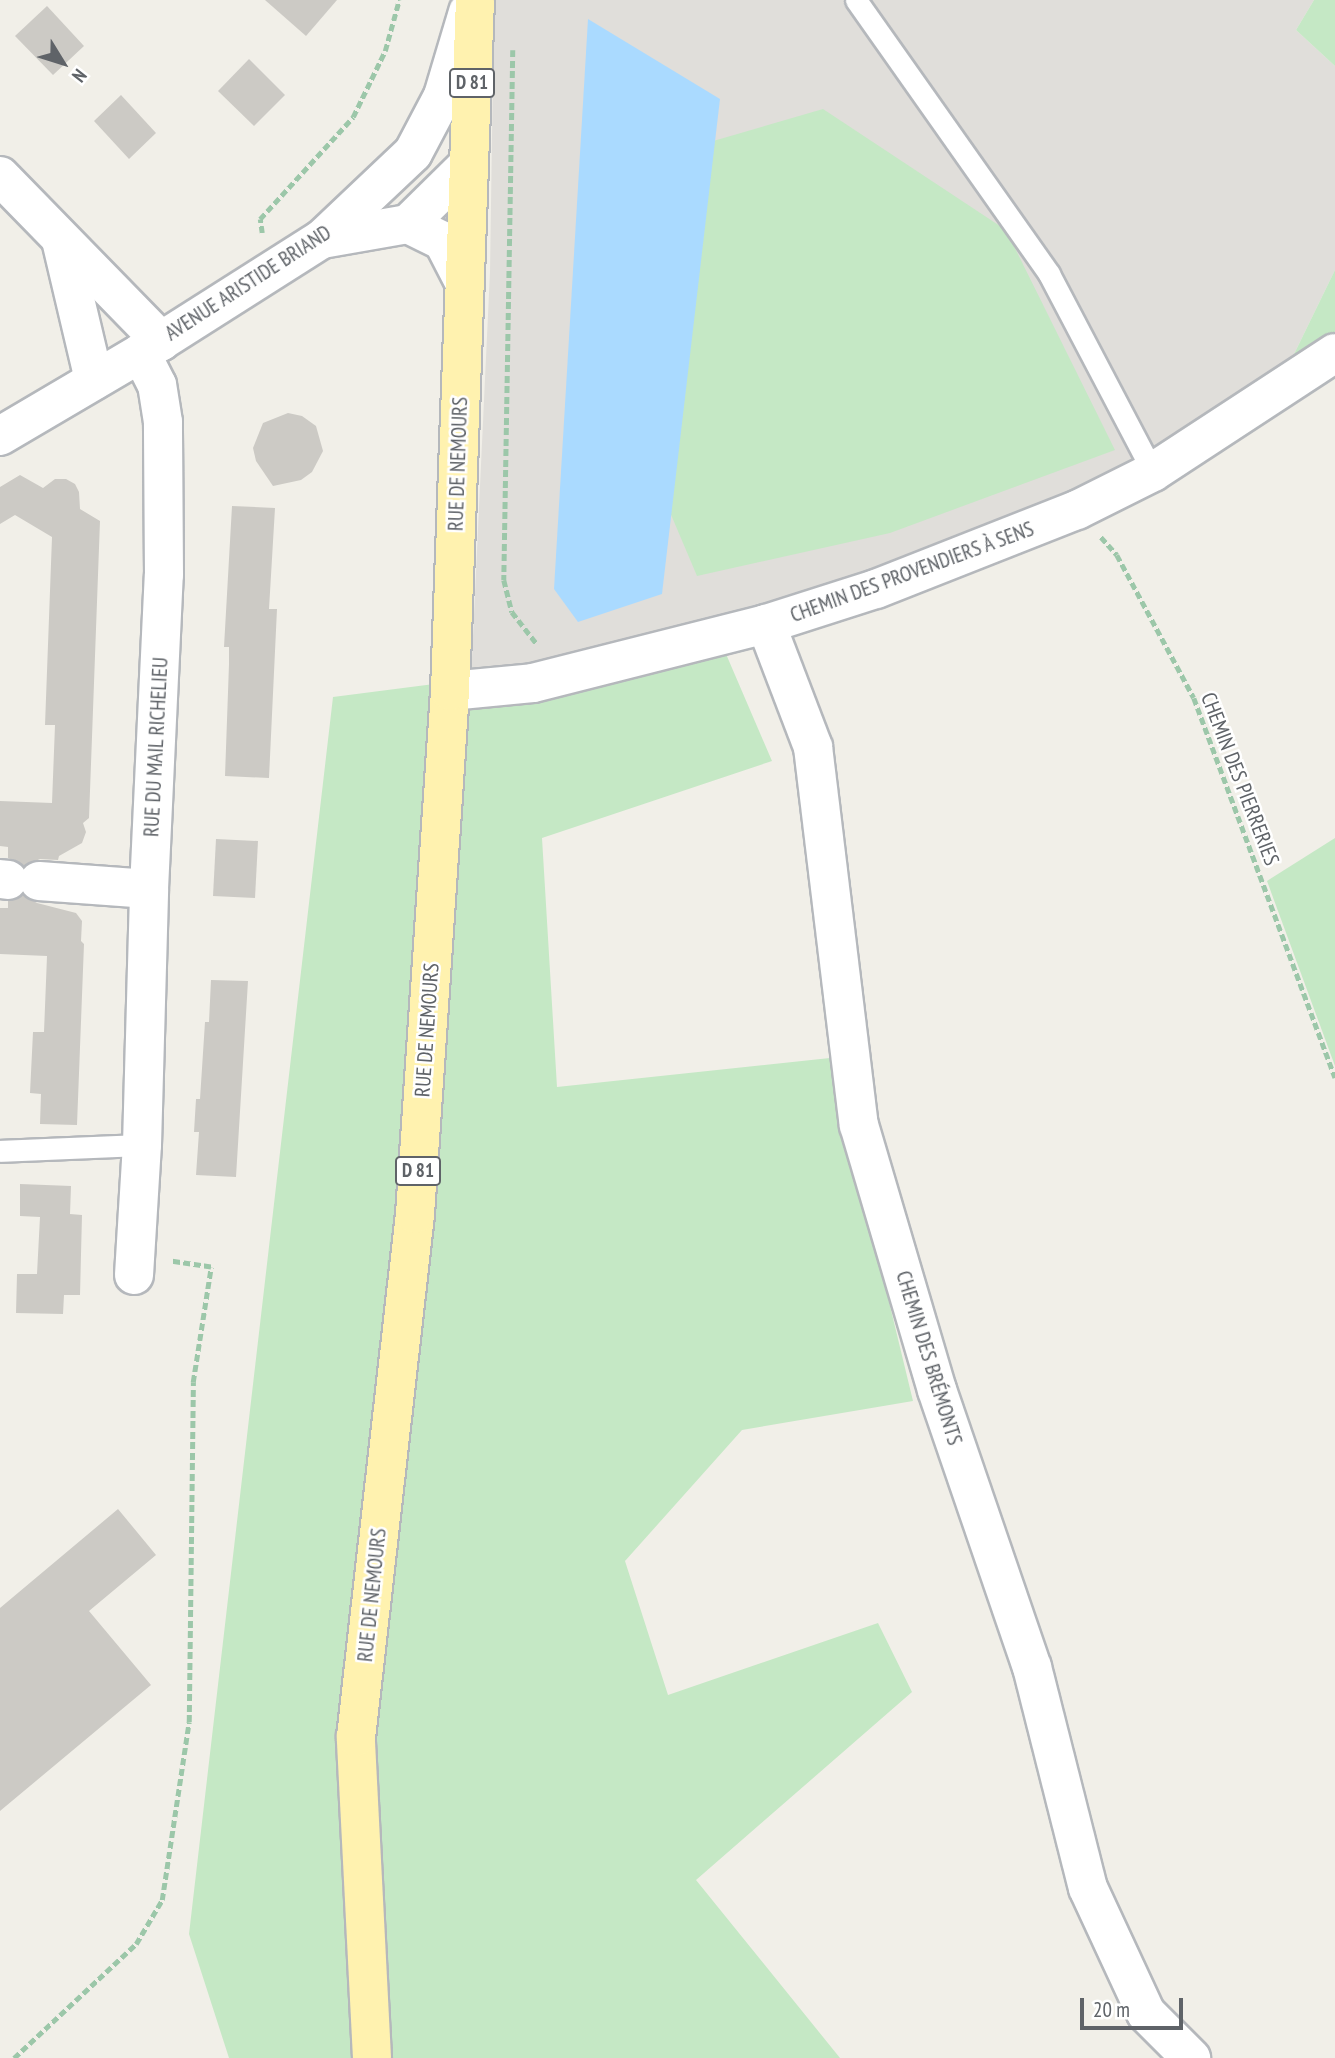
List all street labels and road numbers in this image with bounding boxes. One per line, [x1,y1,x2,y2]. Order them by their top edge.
road number: D 81 [448,68,496,99]
street label: AVENUE ARISTIDE BRIAND [160,220,336,346]
street label: RUE DE NEMOURS [443,397,473,531]
street label: CHEMIN DES PROVENDIERS À SENS [786,516,1038,628]
street label: RUE DU MAIL RICHELIEU [139,656,173,838]
street label: CHEMIN DES PIERRERIES [1195,689,1285,869]
street label: RUE DE NEMOURS [410,962,444,1098]
road number: D 81 [394,1156,442,1186]
street label: CHEMIN DES BRÉMONTS [891,1268,967,1448]
street label: RUE DE NEMOURS [352,1527,392,1663]

